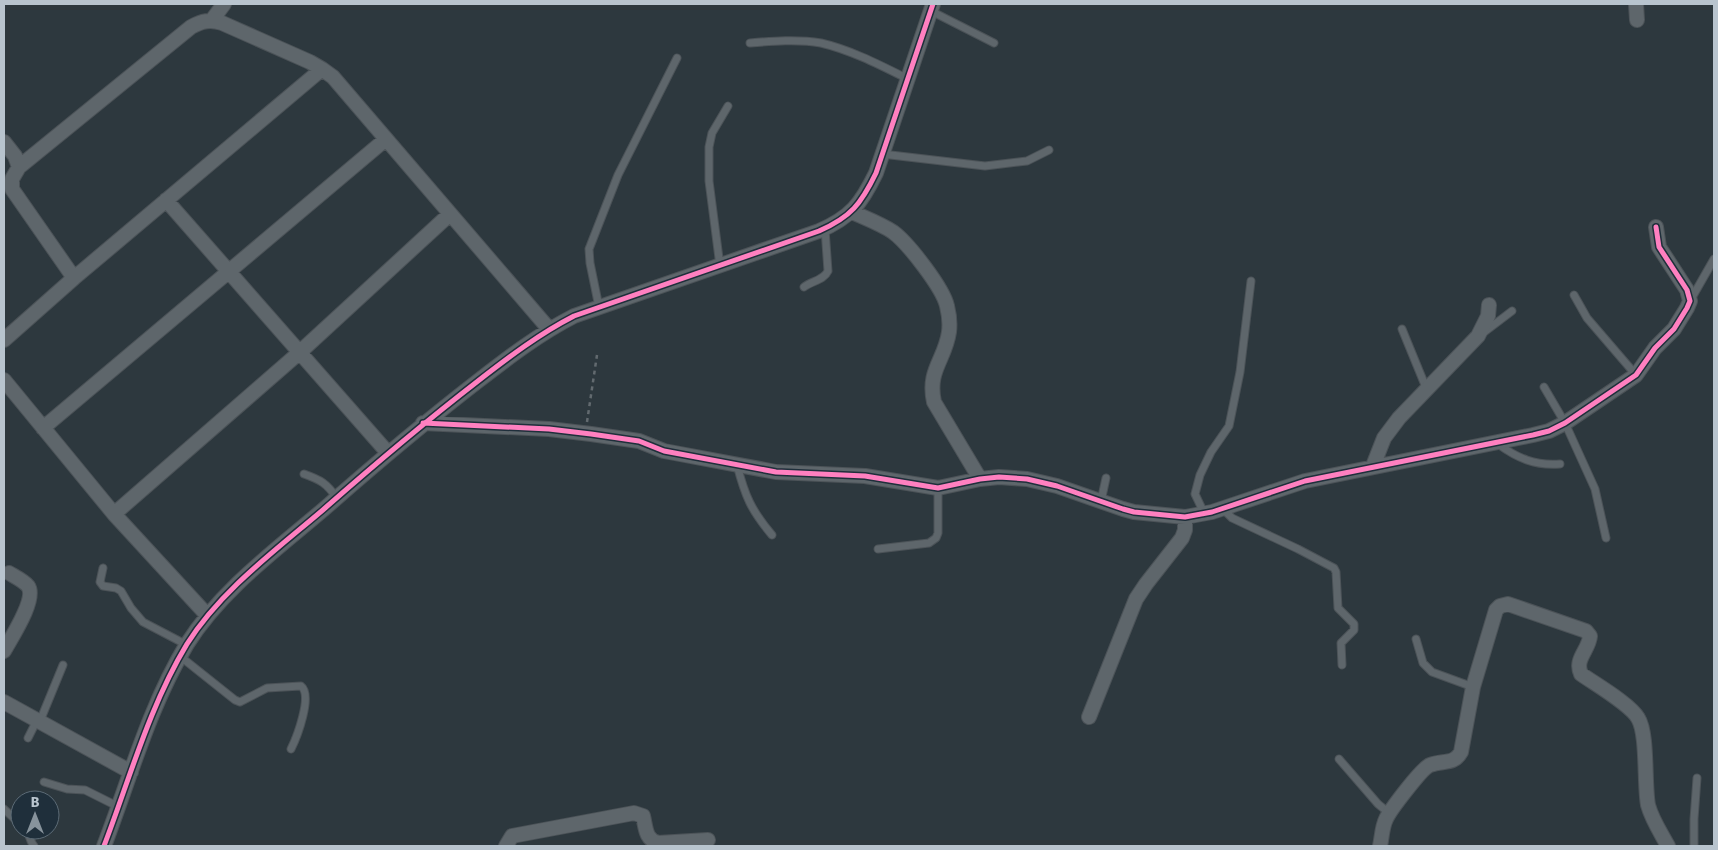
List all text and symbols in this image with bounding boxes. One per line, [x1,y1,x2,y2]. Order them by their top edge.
north arrow [10,790,60,840]
text: B [31,794,40,811]

